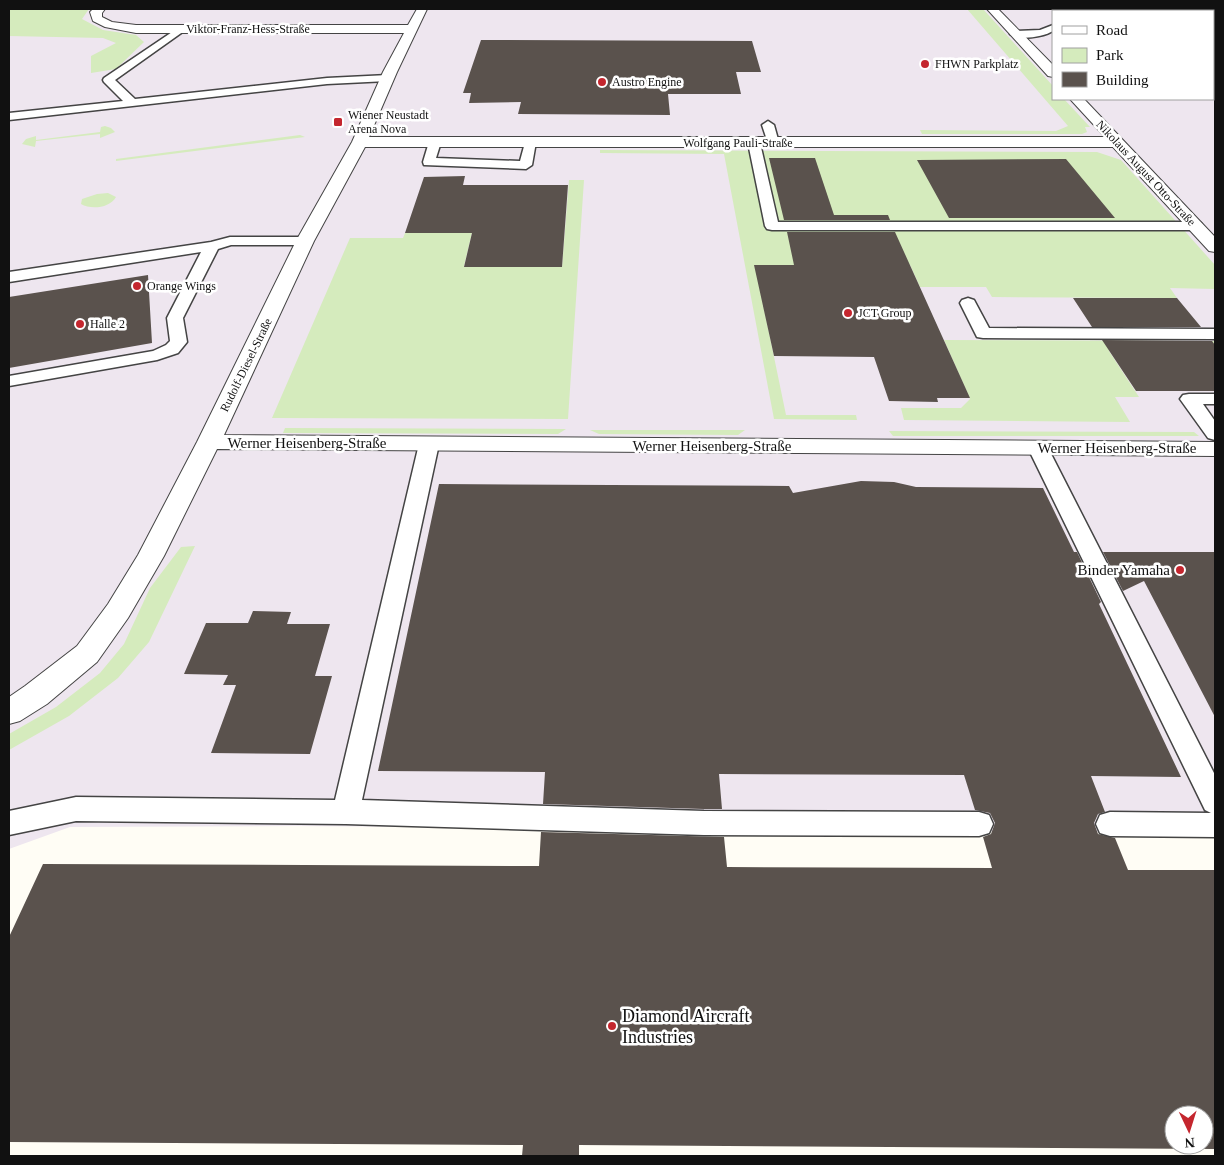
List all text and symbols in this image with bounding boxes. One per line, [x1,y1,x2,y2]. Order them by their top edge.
legend [1052,10,1214,100]
street label: Viktor-Franz-Hess-Straße [186,22,310,36]
text: Road [1096,22,1128,38]
text: Park [1096,47,1124,63]
place label: FHWN Parkplatz [935,57,1019,71]
marker: FHWN Parkplatz [919,58,931,70]
text: Building [1096,72,1149,88]
place label: Austro Engine [612,75,682,89]
marker: Austro Engine [596,76,608,88]
place label: Wiener Neustadt Arena Nova [348,108,429,136]
marker: Wiener Neustadt Arena Nova [332,116,344,128]
street label: Nikolaus August Otto-Straße [1093,117,1199,229]
street label: Wolfgang Pauli-Straße [683,136,793,150]
place label: Orange Wings [147,279,216,293]
marker: Orange Wings [131,280,143,292]
place label: JCT Group [858,306,911,320]
marker: JCT Group [842,307,854,319]
street label: Rudolf-Diesel-Straße [217,316,275,414]
place label: Halle 2 [90,317,125,331]
marker: Halle 2 [74,318,86,330]
street label: Werner Heisenberg-Straße [228,435,387,451]
street label: Werner Heisenberg-Straße [633,438,792,454]
street label: Werner Heisenberg-Straße [1038,440,1197,456]
place label: Binder Yamaha [1078,562,1170,578]
marker: Binder Yamaha [1174,564,1186,576]
place label: Diamond Aircraft Industries [622,1006,749,1047]
marker: Diamond Aircraft Industries [606,1020,618,1032]
north arrow [1164,1105,1214,1155]
text: N [1184,1135,1195,1150]

